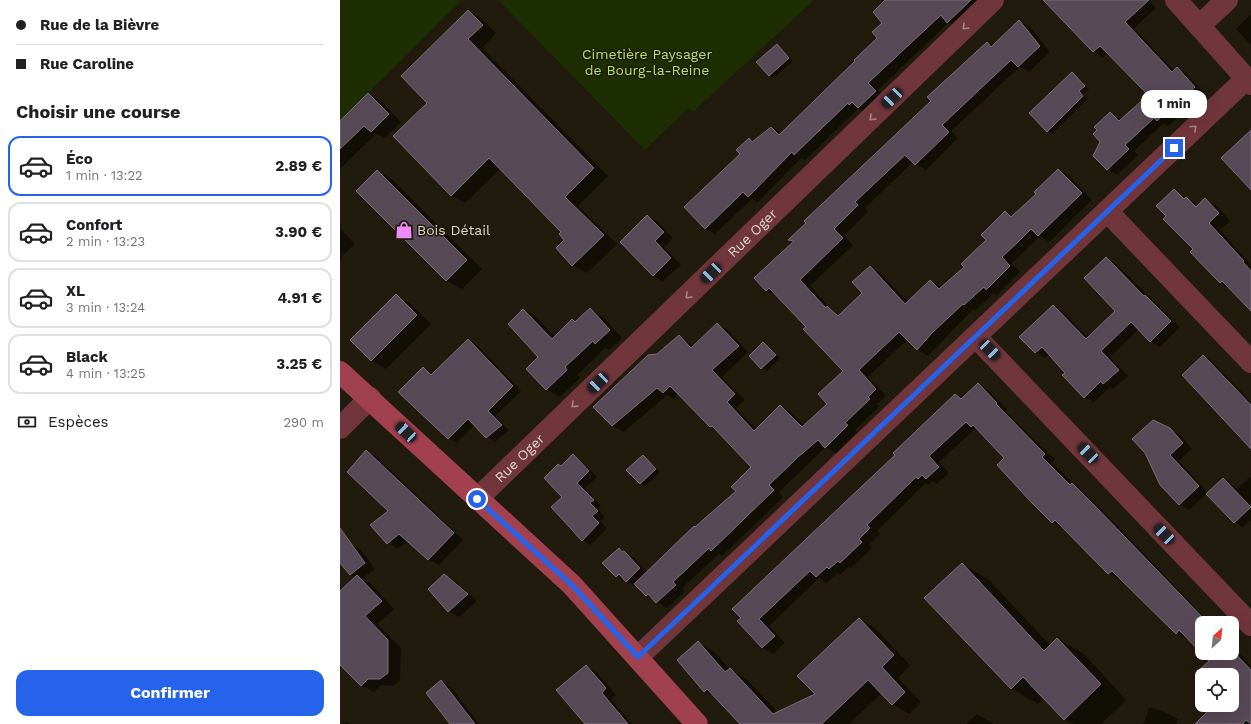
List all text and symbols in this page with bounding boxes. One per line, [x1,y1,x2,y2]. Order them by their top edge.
text: Rue de la Bièvre [40,16,159,34]
one-way arrow [962,22,970,30]
park label: Cimetière Paysager de Bourg-la-Reine [582,46,712,78]
text: Rue Caroline [40,55,134,73]
car [879,85,905,111]
callout: 1 min [1141,90,1207,118]
text: 1 min [1157,96,1191,111]
text: Choisir une course [16,101,180,122]
one-way arrow [869,113,877,120]
one-way arrow [1189,125,1197,133]
route end [1165,139,1183,157]
icon: car [18,148,54,184]
text: Éco [66,150,93,168]
text: 2.89 € [275,157,322,175]
text: 1 min · 13:22 [66,168,143,183]
street label: Rue Oger [724,205,781,260]
icon: car [18,214,54,250]
text: Confort [66,216,122,234]
shop icon: Bois Détail [394,220,414,240]
place label: Bois Détail [417,222,491,238]
text: 3.90 € [275,223,322,241]
text: 2 min · 13:23 [66,234,145,249]
car [698,260,724,286]
icon: car [18,280,54,316]
text: XL [66,282,85,300]
text: 4.91 € [278,289,322,307]
one-way arrow [685,291,693,298]
text: 3 min · 13:24 [66,300,145,315]
car [977,337,1003,363]
icon: car [18,346,54,382]
text: Black [66,348,108,366]
text: 3.25 € [276,355,322,373]
text: 4 min · 13:25 [66,366,145,381]
car [585,370,611,396]
one-way arrow [572,401,579,408]
icon: cash [16,411,38,433]
text: Espèces [48,413,109,431]
text: 290 m [283,415,324,430]
car [393,419,419,445]
street label: Rue Oger [491,430,548,485]
car [1075,440,1101,466]
route start [468,490,486,508]
car [1151,521,1177,547]
north arrow [1195,616,1239,660]
map controls [1195,616,1239,712]
button: locate [1195,668,1239,712]
button: Confirmer [16,670,324,716]

